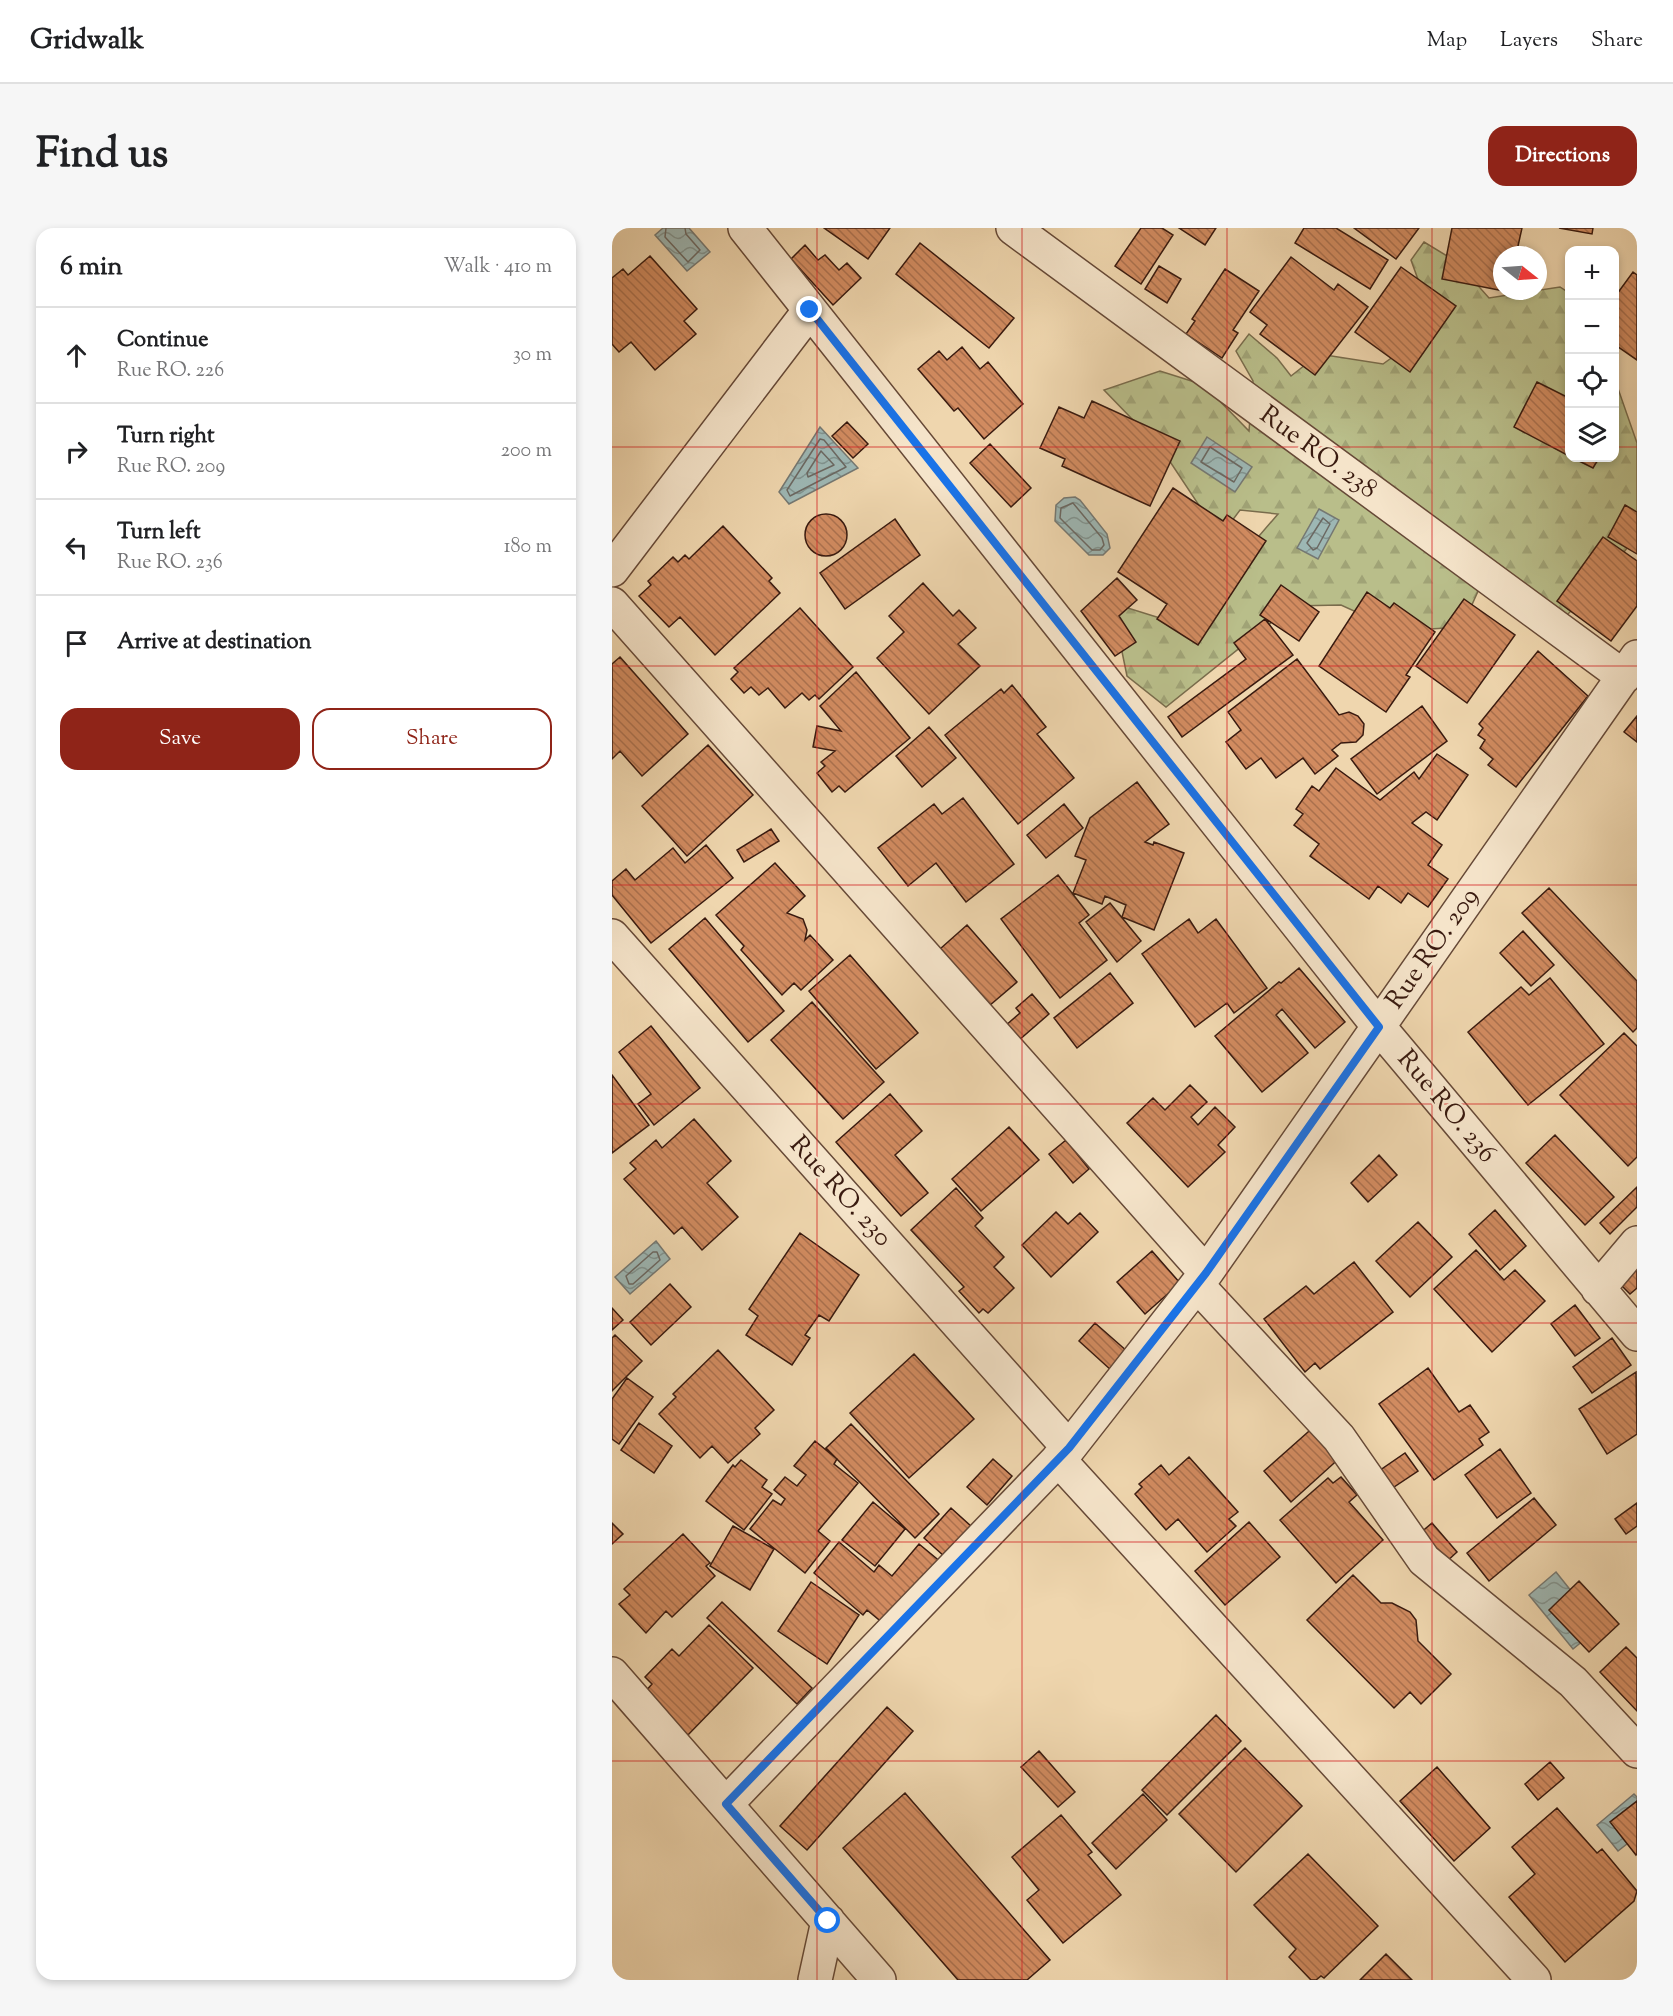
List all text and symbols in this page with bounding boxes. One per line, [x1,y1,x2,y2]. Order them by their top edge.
text: Gridwalk [30,21,144,61]
text: Map [1427,26,1467,56]
text: Layers [1500,26,1558,56]
text: Share [1591,26,1643,56]
text: Find us [36,126,168,186]
button: Directions [1488,126,1637,186]
north arrow [1493,246,1547,300]
map controls [1565,246,1619,462]
button: + [1565,246,1619,300]
text: 6 min [60,249,123,286]
text: Walk · 410 m [443,253,552,282]
route end [796,296,822,322]
button: − [1565,300,1619,354]
text: Continue [117,325,208,357]
icon: ahead [60,339,93,372]
text: 30 m [513,341,552,370]
button: locate [1565,354,1619,408]
text: Rue RO. 226 [117,357,224,386]
street label: Rue RO. 238 [1251,398,1385,508]
button: layers [1565,408,1619,462]
text: Turn right [117,421,214,453]
icon: right [60,435,93,468]
text: 200 m [501,437,552,466]
text: Rue RO. 209 [117,453,225,482]
text: Turn left [117,517,200,549]
icon: left [60,531,93,564]
text: 180 m [504,533,552,562]
text: Rue RO. 236 [117,549,223,578]
icon: arrive [60,627,93,660]
text: Arrive at destination [117,627,312,659]
button: Save [60,708,300,770]
button: Share [312,708,552,770]
street label: Rue RO. 209 [1378,881,1488,1017]
street label: Rue RO. 236 [1388,1042,1504,1172]
street label: Rue RO. 230 [780,1128,900,1256]
route start [814,1907,840,1933]

